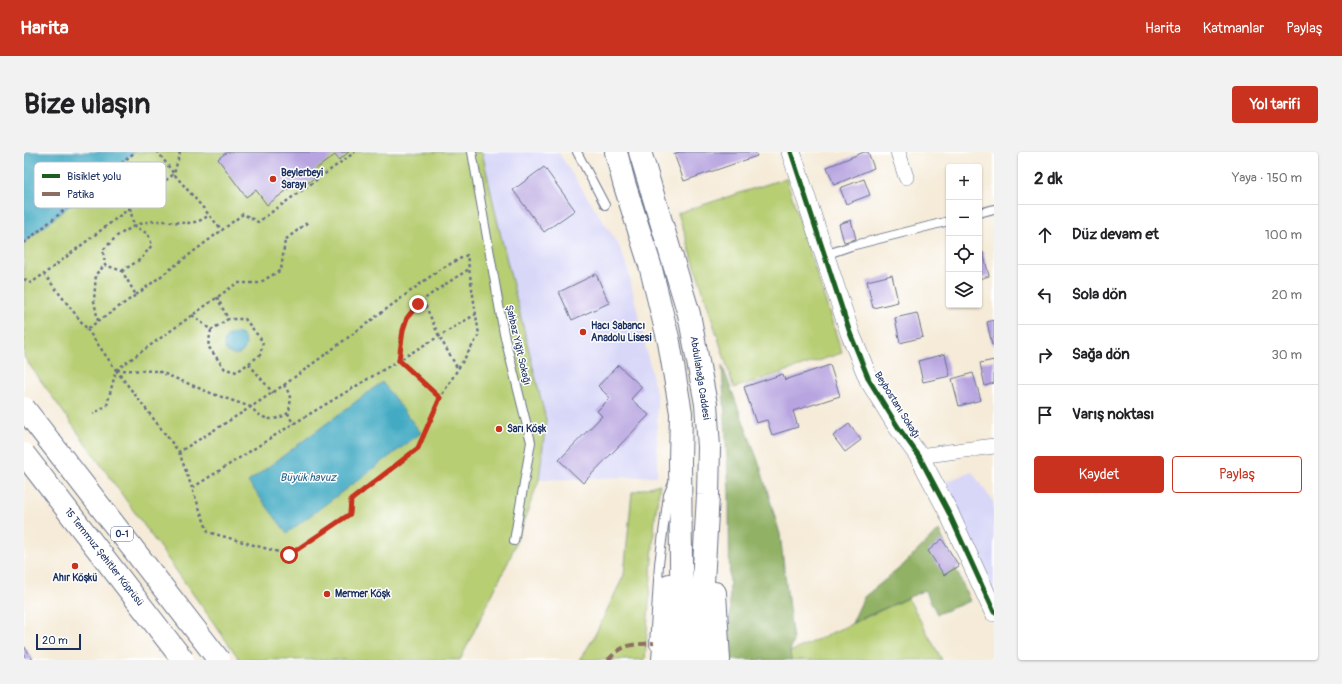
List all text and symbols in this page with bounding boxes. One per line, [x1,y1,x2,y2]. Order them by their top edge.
text: Harita [20,16,69,40]
text: Harita [1145,20,1181,37]
text: Katmanlar [1203,20,1264,37]
text: Paylaş [1286,20,1322,37]
button: Yol tarifi [1232,86,1318,123]
text: Bize ulaşın [24,87,150,122]
legend [34,162,166,208]
map controls [946,164,982,308]
button: + [946,164,982,200]
place label: Beylerbeyi Sarayı [281,167,324,191]
text: 2 dk [1034,168,1063,189]
text: Bisiklet yolu [67,170,121,183]
text: Yaya · 150 m [1232,170,1302,186]
marker: Beylerbeyi Sarayı [268,174,278,184]
text: Patika [67,188,94,201]
button: − [946,200,982,236]
icon: ahead [1034,224,1056,246]
text: Düz devam et [1072,225,1159,244]
text: 100 m [1265,227,1302,243]
button: locate [946,236,982,272]
button: layers [946,272,982,308]
icon: left [1034,284,1056,306]
text: Sola dön [1072,285,1127,304]
text: 20 m [1271,287,1302,303]
route end [409,295,427,313]
street label: Şahbaz Yiğit Sokağı [503,304,533,386]
place label: Hacı Sabancı Anadolu Lisesi [591,320,652,344]
marker: Hacı Sabancı Anadolu Lisesi [578,327,588,337]
street label: Abdullahağa Caddesi [687,335,713,421]
icon: right [1034,344,1056,366]
text: Sağa dön [1072,345,1130,364]
text: 30 m [1272,347,1302,363]
street label: Beybostanı Sokağı [872,369,922,441]
icon: arrive [1034,404,1056,426]
text: Varış noktası [1072,405,1154,424]
place label: Sarı Köşk [507,423,547,435]
marker: Sarı Köşk [494,424,504,434]
button: Kaydet [1034,456,1164,493]
button: Paylaş [1172,456,1302,493]
water label: Büyük havuz [280,471,337,484]
street label: 15 Temmuz Şehitler Köprüsü [62,506,146,608]
road number: O-1 [111,527,133,541]
route start [280,546,298,564]
marker: Ahır Köşkü [70,561,80,571]
place label: Ahır Köşkü [53,572,97,584]
place label: Mermer Köşk [335,588,391,600]
marker: Mermer Köşk [322,589,332,599]
scale bar [36,632,81,651]
text: 20 m [42,634,68,647]

